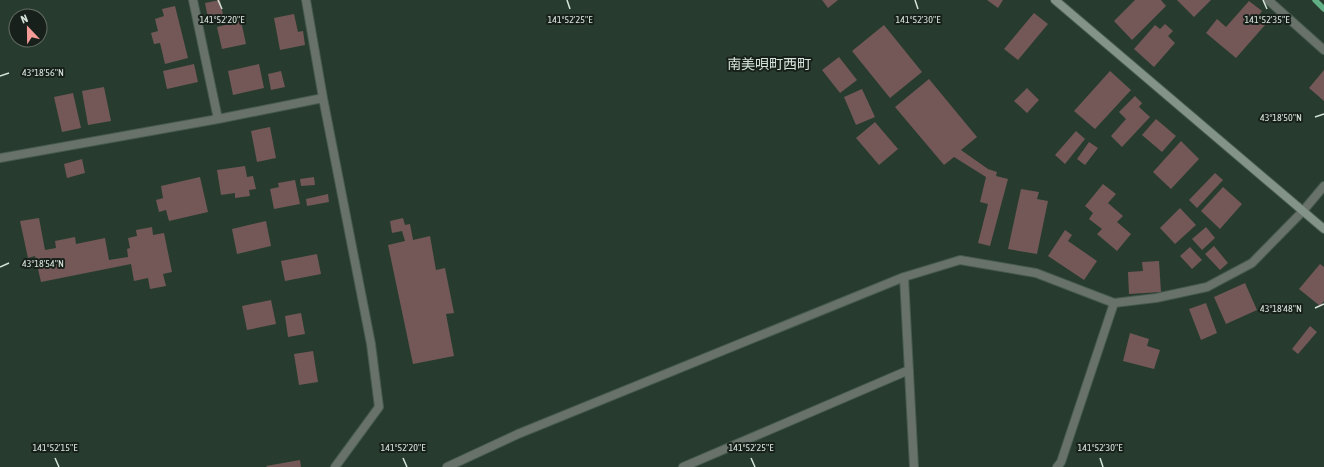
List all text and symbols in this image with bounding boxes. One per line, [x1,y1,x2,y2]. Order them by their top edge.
north arrow [8,8,48,48]
text: N [19,12,30,26]
text: 141°52'20"E [200,14,245,25]
text: 141°52'25"E [548,14,593,25]
text: 141°52'30"E [896,14,941,25]
text: 141°52'35"E [1245,14,1290,25]
district label: 南美唄町西町 [727,56,811,72]
text: 43°18'56"N [22,67,64,78]
text: 43°18'50"N [1260,112,1302,123]
text: 43°18'54"N [22,258,64,269]
text: 43°18'48"N [1260,303,1302,314]
text: 141°52'15"E [33,442,78,453]
text: 141°52'20"E [381,442,426,453]
text: 141°52'25"E [729,442,774,453]
text: 141°52'30"E [1078,442,1123,453]

